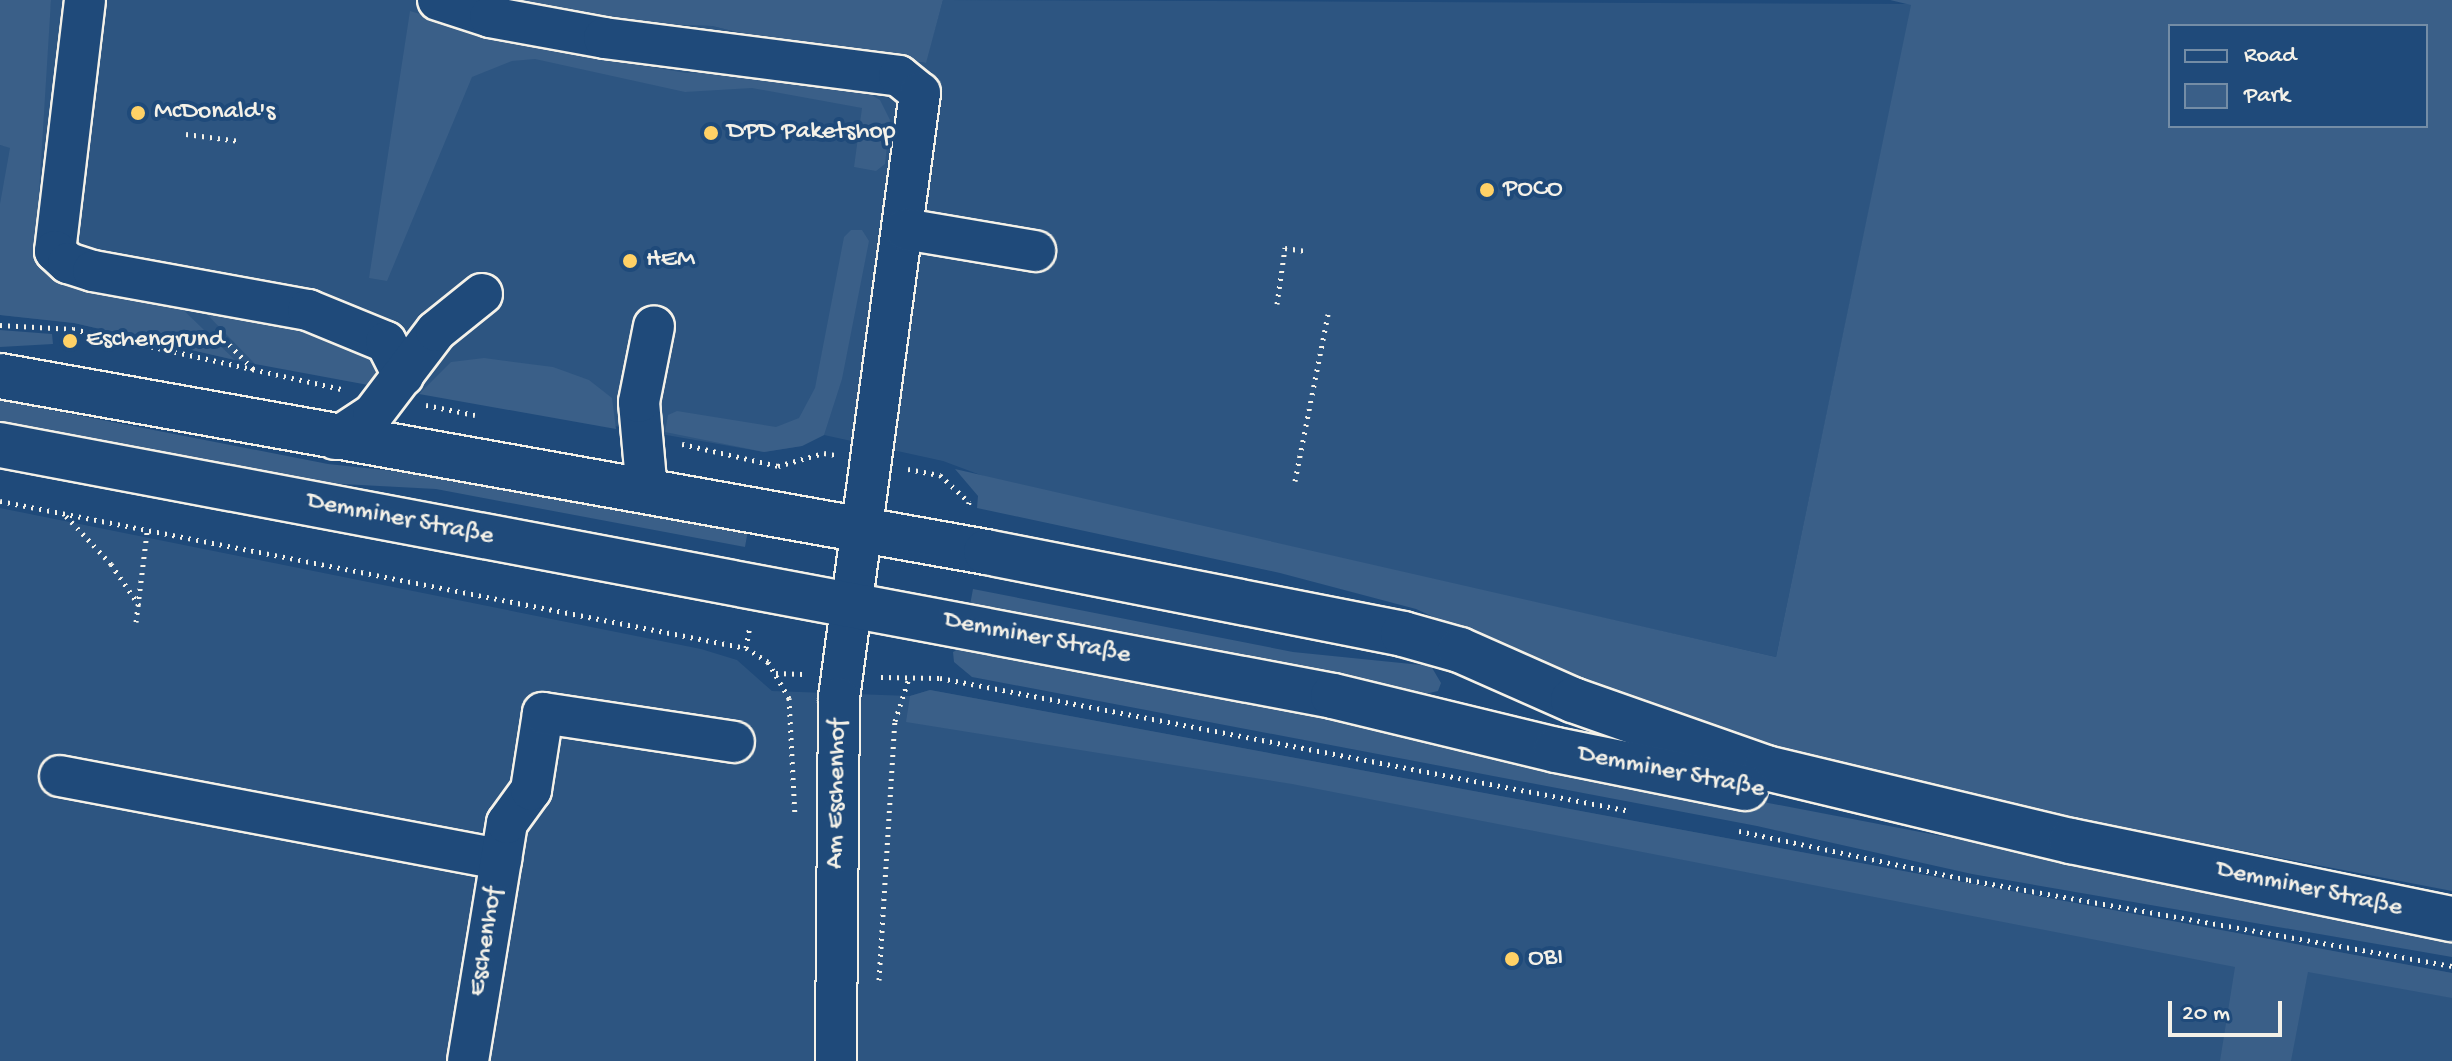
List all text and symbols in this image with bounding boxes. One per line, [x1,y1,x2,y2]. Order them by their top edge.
legend [2168,24,2428,128]
text: Road [2244,42,2296,71]
text: Park [2244,82,2290,111]
place label: McDonald's [154,97,275,129]
marker: McDonald's [129,104,147,122]
place label: DPD Paketshop [727,117,896,149]
marker: DPD Paketshop [702,124,720,142]
place label: POCO [1503,174,1563,206]
marker: POCO [1478,181,1496,199]
place label: HEM [646,245,695,277]
marker: HEM [621,252,639,270]
place label: Eschengrund [86,325,224,357]
marker: Eschengrund [61,332,79,350]
street label: Demminer Straße [304,487,496,553]
street label: Demminer Straße [941,606,1133,672]
street label: Am Eschenhof [821,719,855,869]
street label: Demminer Straße [1575,740,1767,806]
street label: Demminer Straße [2213,855,2405,925]
street label: Eschenhof [463,885,511,999]
place label: OBI [1528,943,1563,975]
marker: OBI [1503,950,1521,968]
scale bar [2172,985,2286,1035]
text: 20 m [2182,1000,2230,1029]

